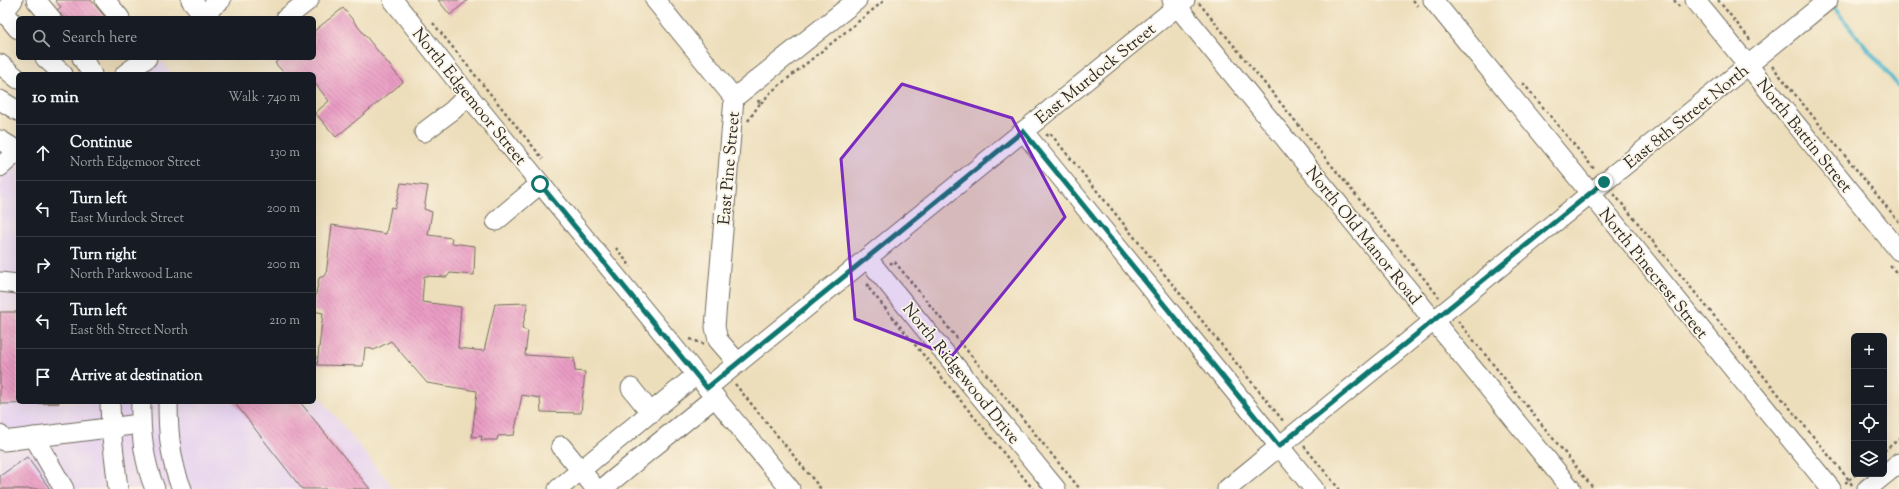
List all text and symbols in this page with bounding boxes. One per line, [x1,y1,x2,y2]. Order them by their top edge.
search box [16,16,316,60]
street label: East Murdock Street [1031,18,1162,131]
street label: North Edgemoor Street [405,23,532,171]
icon: search [30,27,52,49]
text: Search here [62,28,137,49]
street label: East 8th Street North [1620,60,1755,175]
street label: North Battin Street [1750,74,1857,199]
text: 10 min [32,86,79,110]
text: Walk · 740 m [228,89,300,107]
street label: East Pine Street [713,110,747,226]
text: Continue [70,133,132,154]
icon: ahead [32,142,54,164]
text: 130 m [270,144,300,162]
text: North Edgemoor Street [70,154,200,172]
street label: North Old Manor Road [1299,162,1426,311]
route end [1595,173,1613,191]
route start [531,175,549,193]
text: Turn left [70,189,127,210]
icon: left [32,198,54,220]
text: 200 m [267,200,300,218]
street label: North Pinecrest Street [1592,204,1713,345]
text: East Murdock Street [70,210,184,228]
text: Turn right [70,245,136,266]
icon: right [32,254,54,276]
text: 200 m [267,256,300,274]
text: North Parkwood Lane [70,266,193,284]
street label: North Ridgewood Drive [896,298,1025,450]
text: Turn left [70,301,127,322]
icon: left [32,310,54,332]
text: 210 m [269,312,300,330]
text: East 8th Street North [70,322,188,340]
map controls [1851,333,1887,477]
button: + [1851,333,1887,369]
icon: arrive [32,366,54,388]
text: Arrive at destination [70,366,203,387]
button: − [1851,369,1887,405]
button: locate [1851,405,1887,441]
button: layers [1851,441,1887,477]

